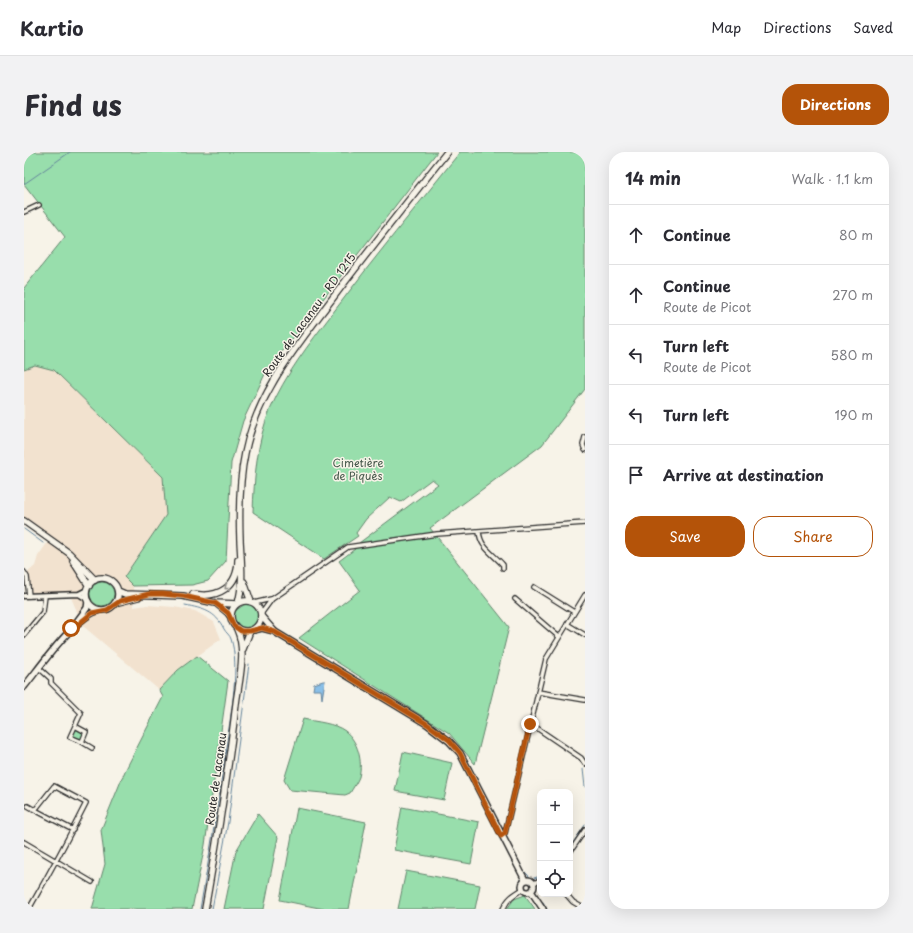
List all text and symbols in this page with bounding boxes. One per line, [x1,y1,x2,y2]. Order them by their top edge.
text: Kartio [20,14,83,42]
text: Map [711,17,741,38]
text: Directions [763,17,831,38]
text: Saved [853,17,893,38]
text: Find us [24,83,122,126]
button: Directions [782,84,889,125]
text: 14 min [625,165,681,191]
text: Walk · 1.1 km [792,169,873,188]
text: Continue [663,223,731,246]
icon: ahead [625,224,647,246]
text: 80 m [839,225,873,244]
street label: Route de Lacanau - RD 1215 [258,249,359,380]
text: Continue [663,274,731,297]
icon: ahead [625,284,647,306]
text: 270 m [832,285,873,304]
text: Route de Picot [663,297,751,316]
text: Turn left [663,334,729,357]
icon: left [625,344,647,366]
text: 580 m [831,345,873,364]
text: Route de Picot [663,357,751,376]
text: Turn left [663,403,729,426]
icon: left [625,404,647,426]
text: 190 m [834,405,873,424]
park label: Cimetière de Piquès [332,454,384,484]
text: Arrive at destination [663,463,824,486]
icon: arrive [625,464,647,486]
button: Save [625,516,745,557]
button: Share [753,516,873,557]
one-way arrow [224,582,232,590]
route start [62,619,80,637]
route end [521,715,539,733]
street label: Route de Lacanau [201,731,230,826]
map controls [537,789,573,897]
button: + [537,789,573,825]
button: − [537,825,573,861]
button: locate [537,861,573,897]

